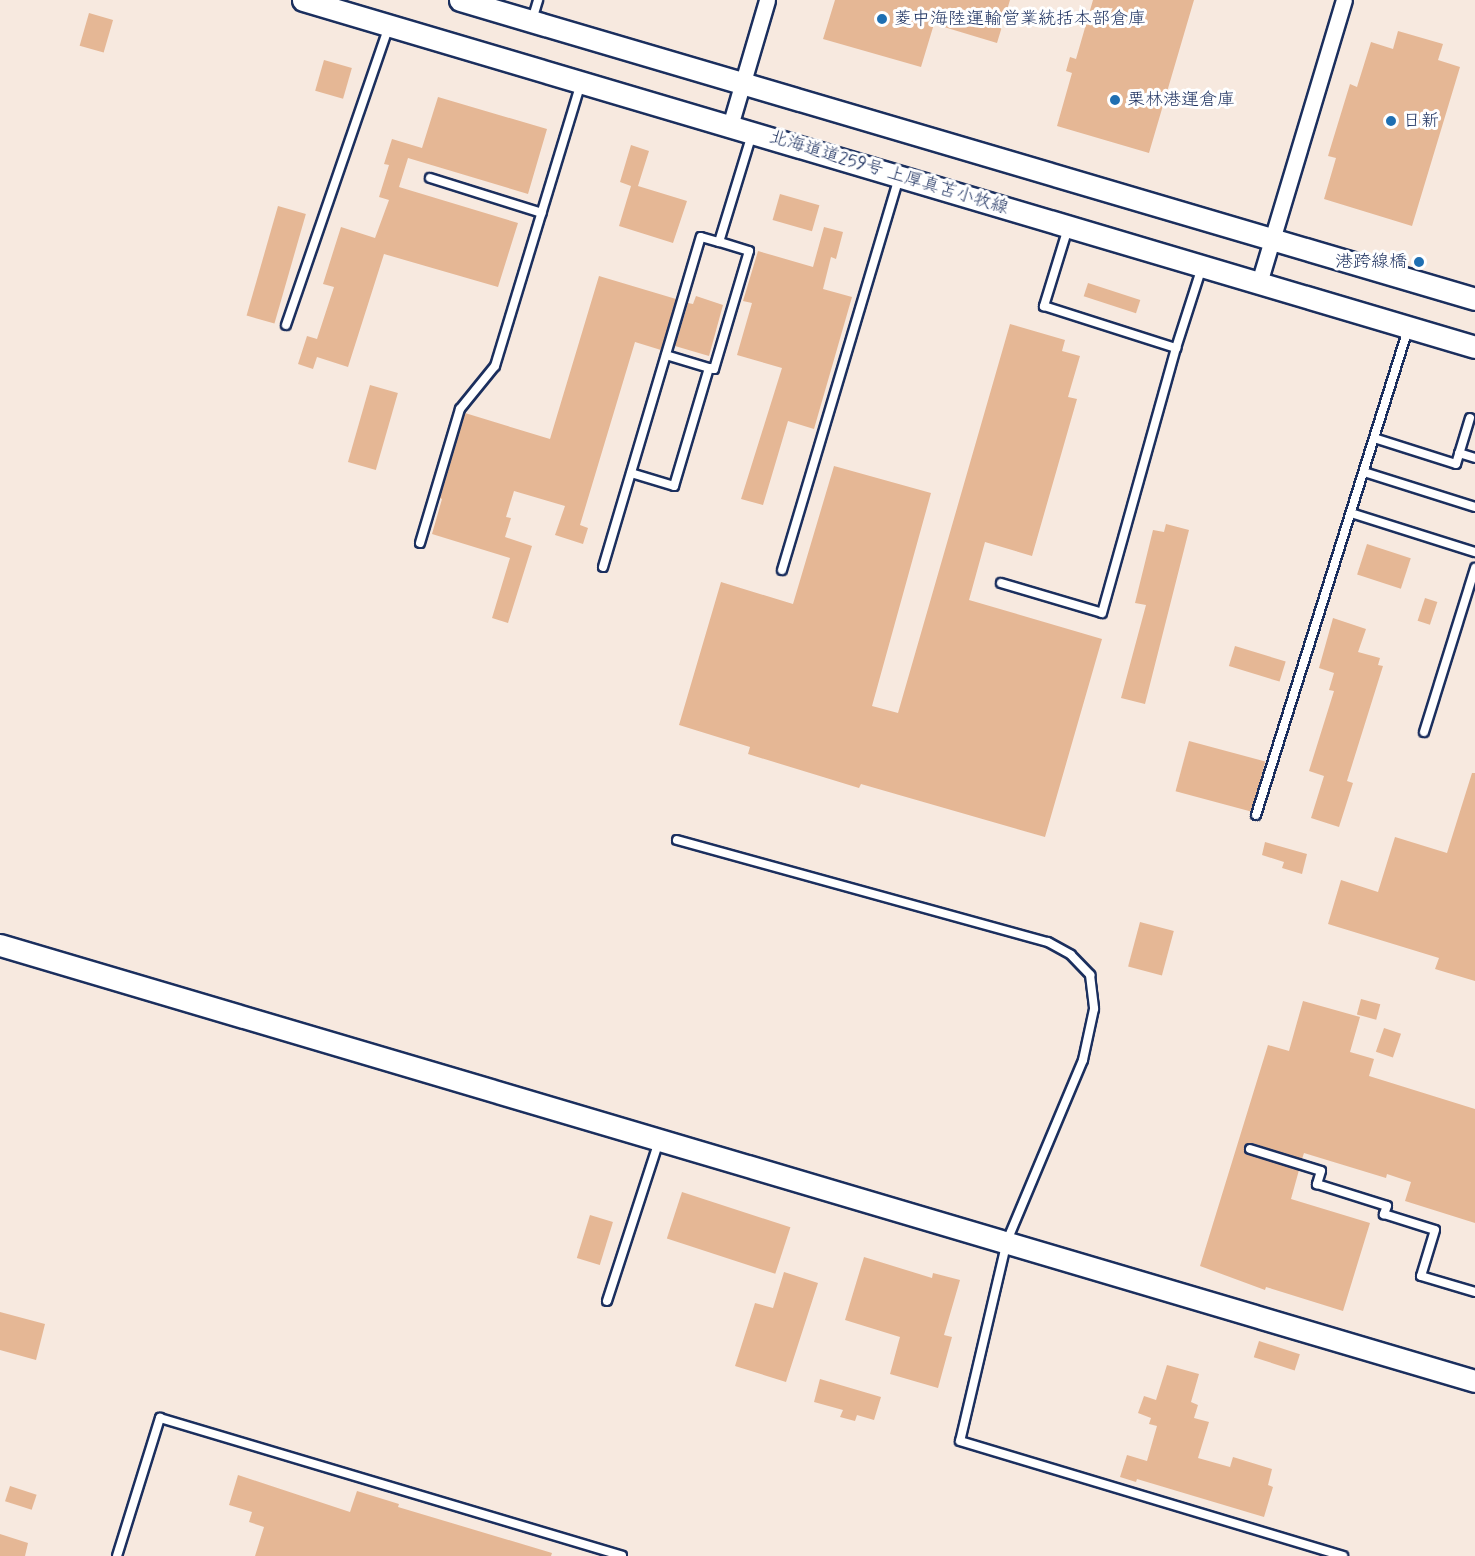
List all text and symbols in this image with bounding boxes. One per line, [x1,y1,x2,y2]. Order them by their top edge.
place label: 菱中海陸運輸営業統括本部倉庫 [894,8,1146,30]
marker: 菱中海陸運輸営業統括本部倉庫 [875,12,889,26]
place label: 栗林港運倉庫 [1127,89,1235,111]
marker: 栗林港運倉庫 [1108,93,1122,107]
place label: 日新 [1403,110,1439,132]
marker: 日新 [1384,114,1398,128]
street label: 北海道道259号 上厚真苫小牧線 [767,126,1011,220]
place label: 港跨線橋 [1335,251,1407,273]
marker: 港跨線橋 [1412,255,1426,269]

